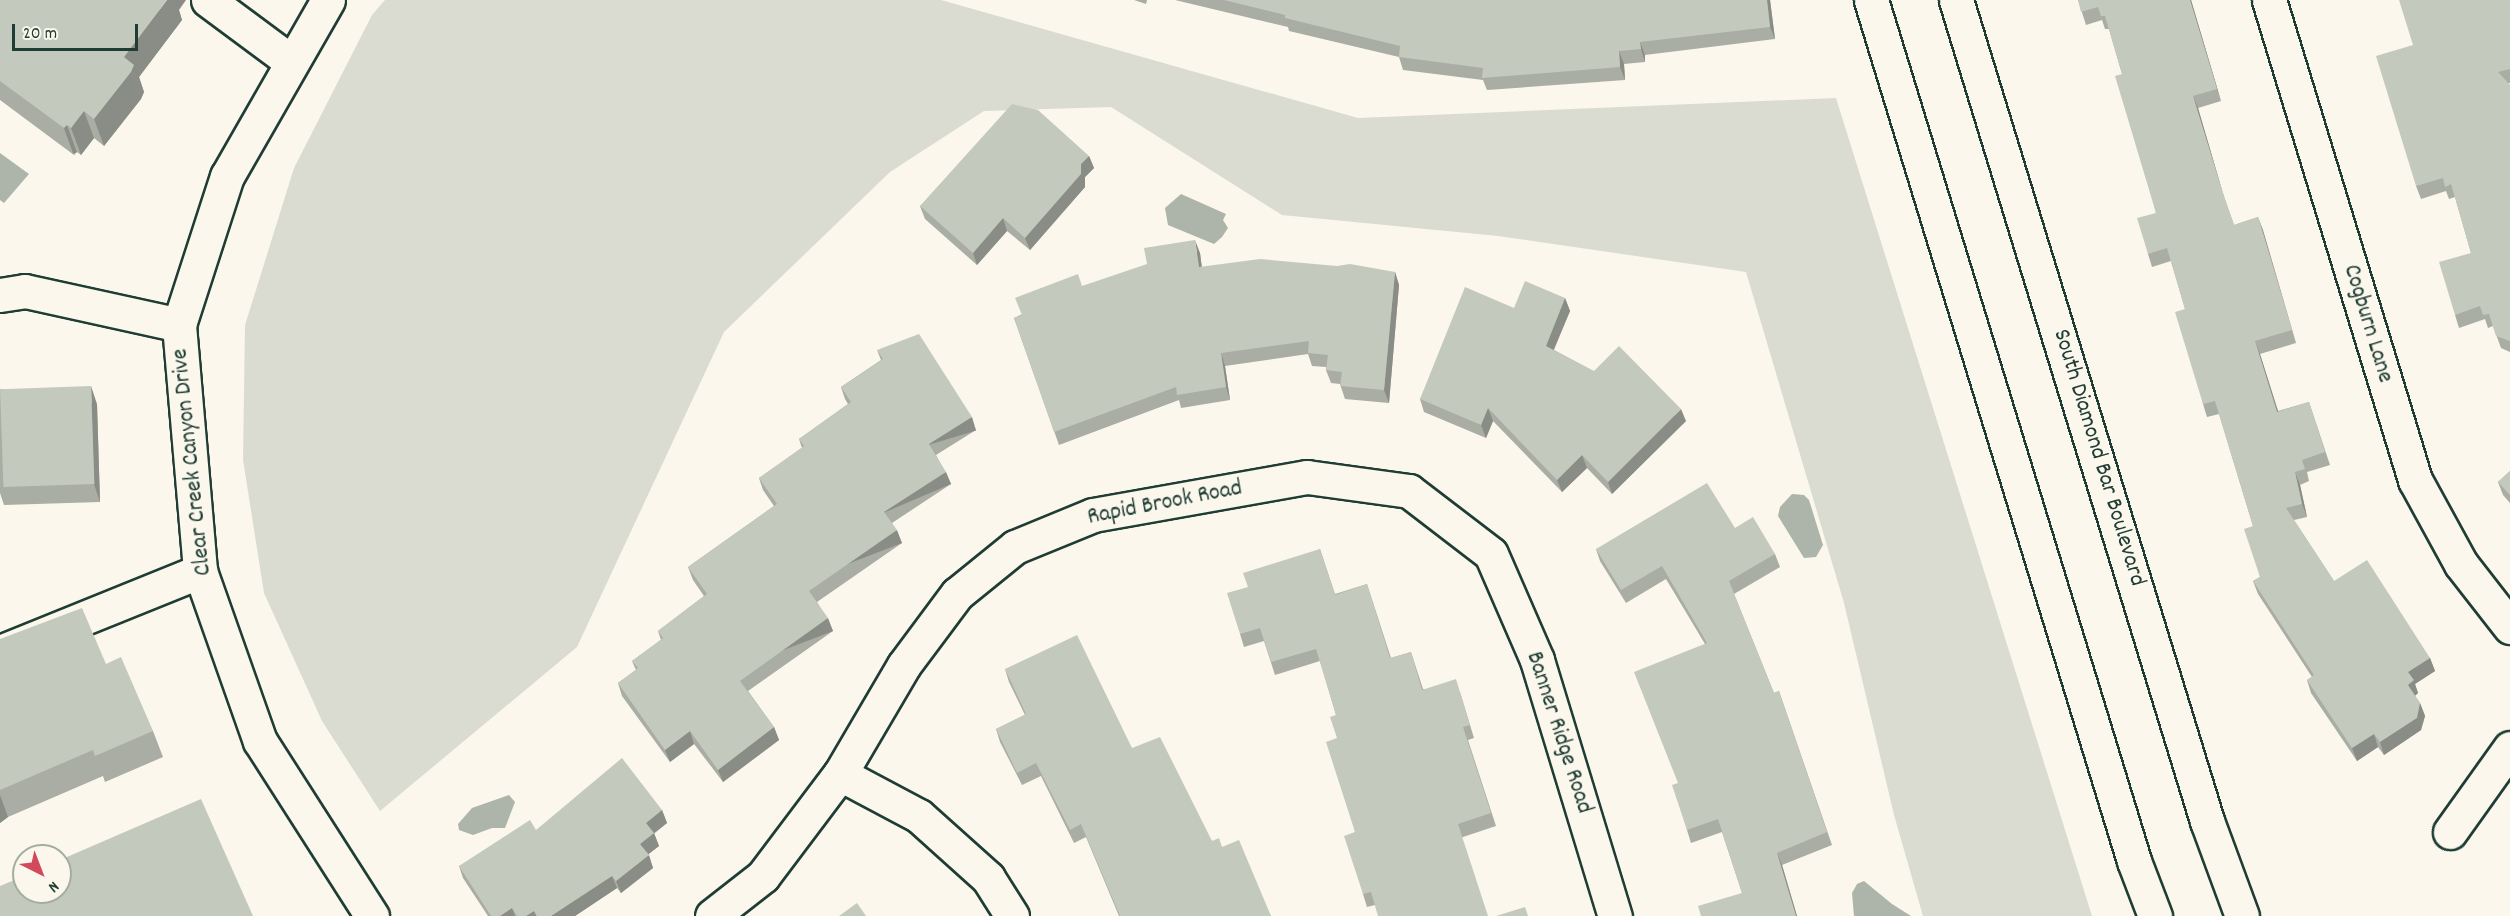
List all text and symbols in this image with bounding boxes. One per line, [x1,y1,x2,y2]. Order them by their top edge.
scale bar [15,12,141,50]
text: 20 m [23,22,57,47]
street label: Cogburn Lane [2335,261,2399,387]
street label: South Diamond Bar Boulevard [2045,326,2151,590]
street label: Clear Creek Canyon Drive [167,347,219,577]
street label: Rapid Brook Road [1085,475,1245,533]
street label: Banner Ridge Road [1518,648,1598,818]
north arrow [12,844,72,904]
text: N [42,875,64,897]

